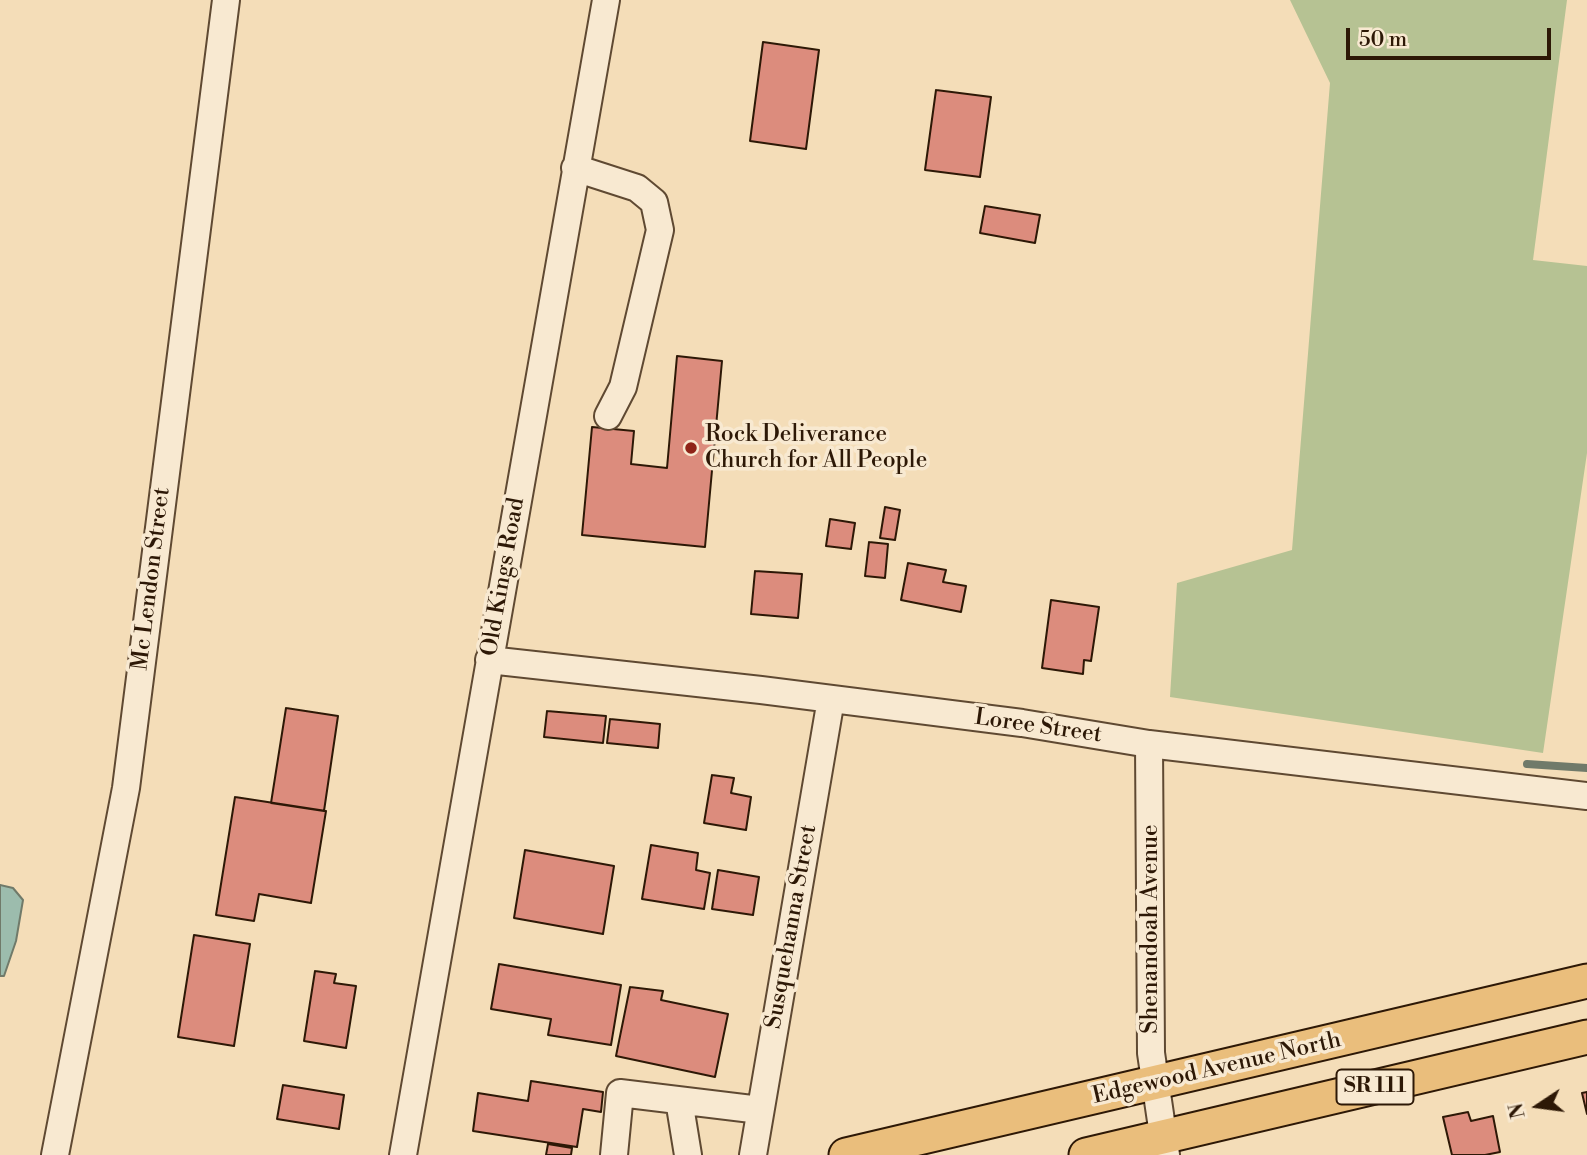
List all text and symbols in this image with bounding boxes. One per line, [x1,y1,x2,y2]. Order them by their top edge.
scale bar [1349,14,1554,58]
text: 50 m [1359,27,1407,53]
place label: Rock Deliverance Church for All People [705,421,927,475]
marker: Rock Deliverance Church for All People [683,440,699,456]
street label: Mc Lendon Street [127,486,177,672]
street label: Old Kings Road [476,495,532,659]
street label: Loree Street [973,704,1103,750]
street label: Susquehanna Street [760,823,824,1031]
street label: Shenandoah Avenue [1137,824,1165,1034]
street label: Edgewood Avenue North [1090,1027,1344,1111]
road number: SR 111 [1336,1070,1414,1104]
north arrow [1503,1071,1573,1141]
text: N [1504,1101,1531,1121]

